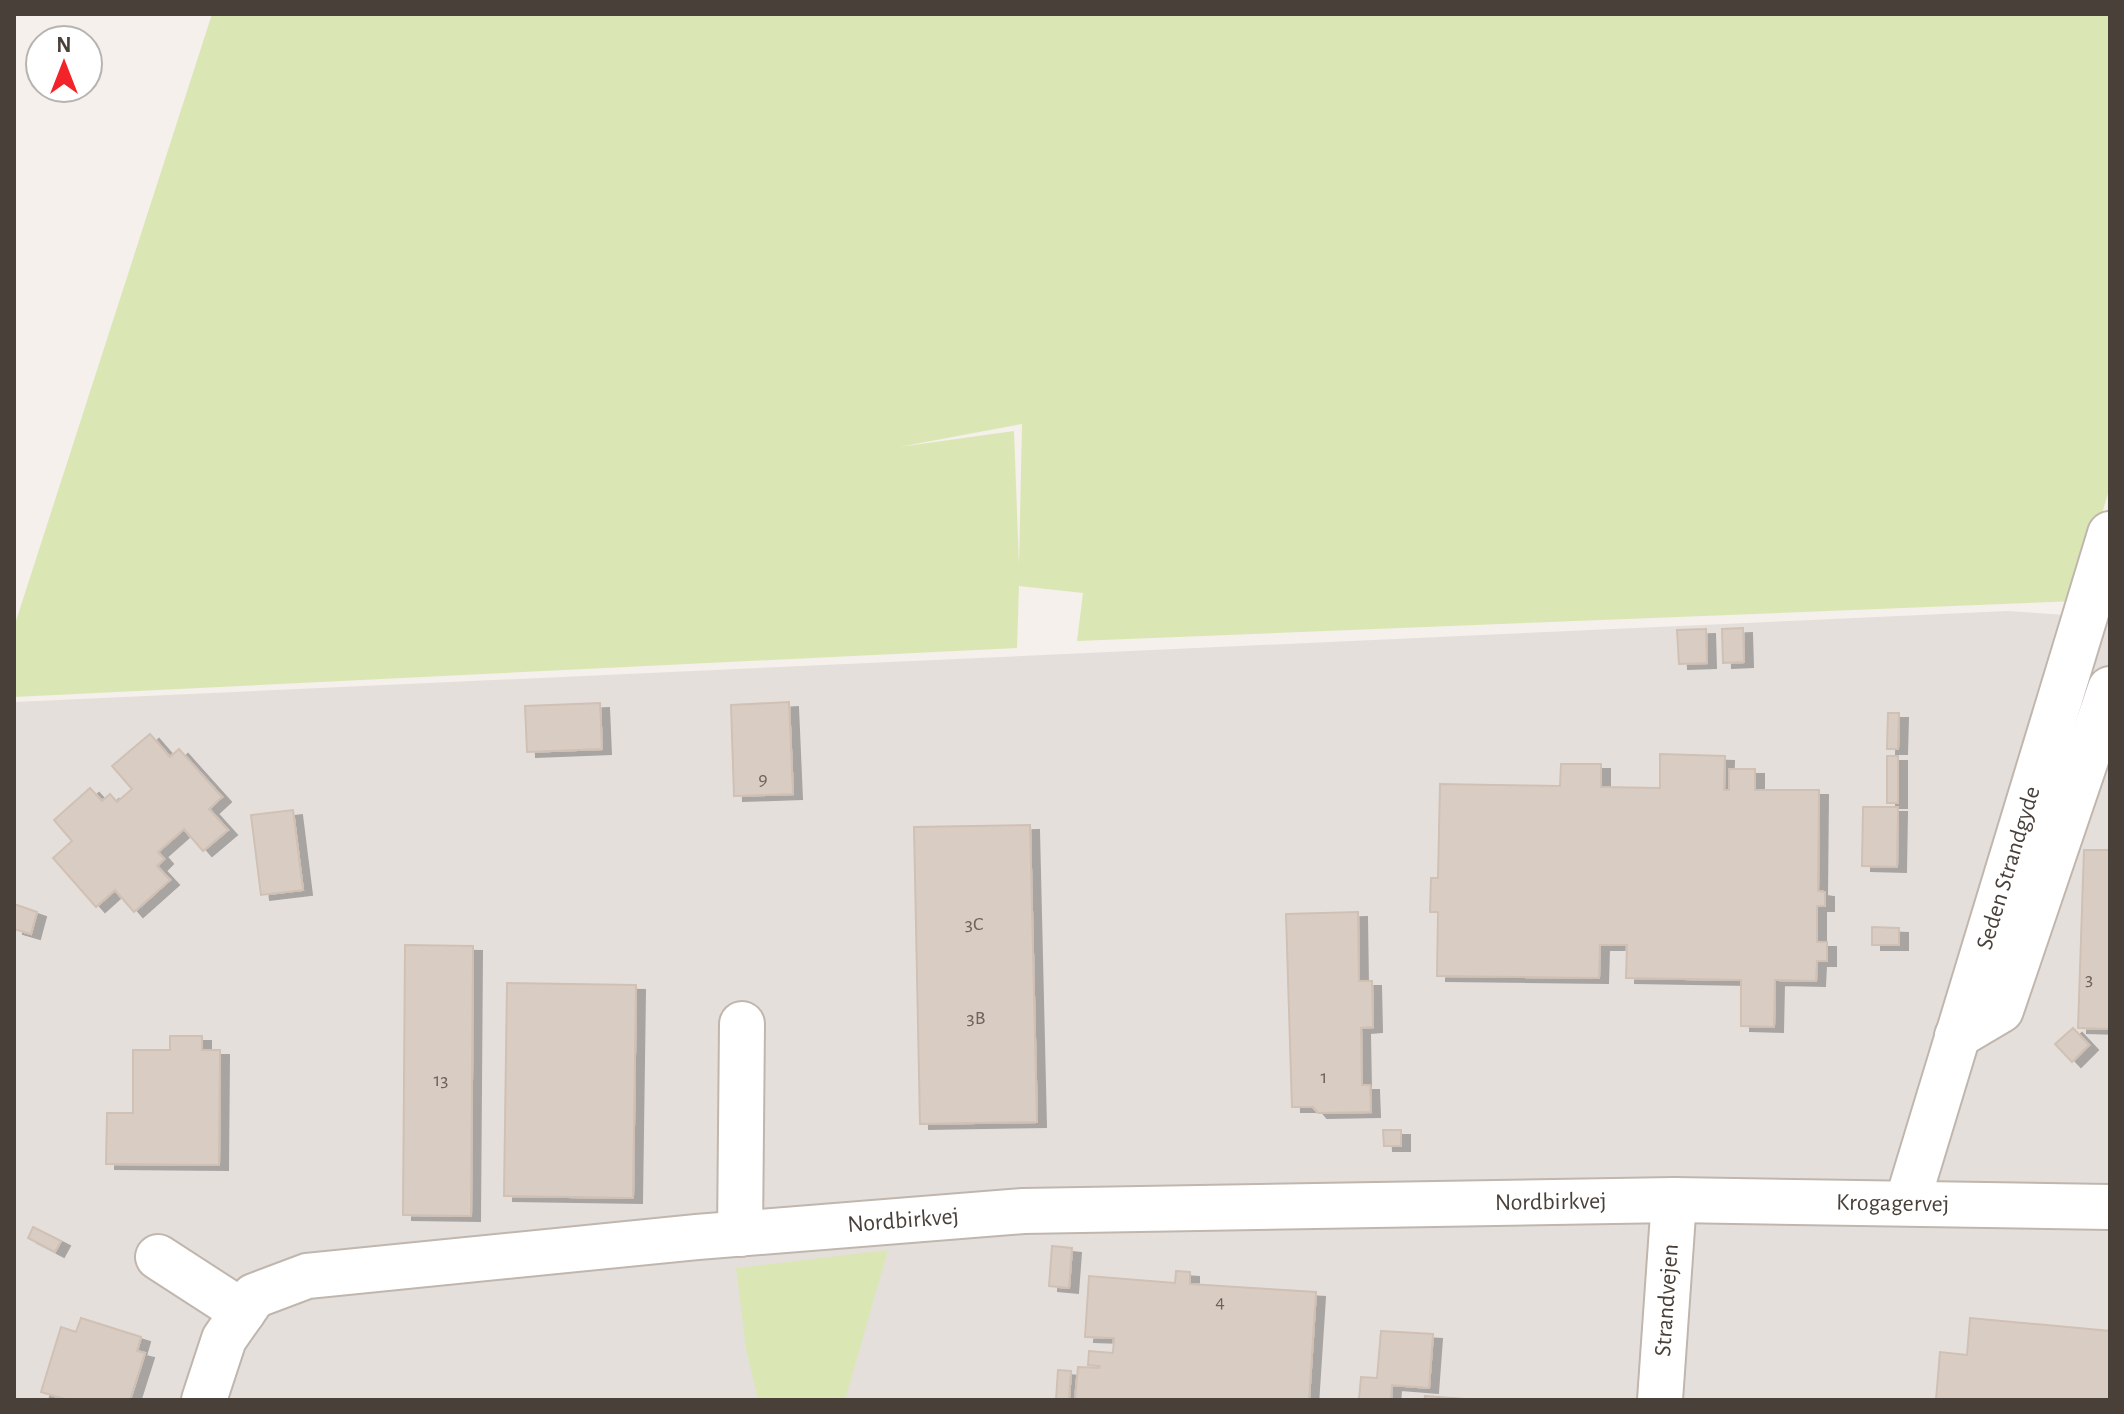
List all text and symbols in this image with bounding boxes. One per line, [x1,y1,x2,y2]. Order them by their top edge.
north arrow [24,24,104,104]
text: N [56,34,72,56]
house number: 9 [758,769,768,789]
street label: Seden Strandgyde [1973,784,2045,952]
house number: 3C [965,914,983,934]
house number: 3 [2085,969,2093,989]
house number: 3B [967,1008,985,1028]
house number: 1 [1321,1067,1327,1087]
house number: 13 [433,1070,449,1090]
street label: Nordbirkvej [1495,1189,1607,1215]
street label: Krogagervej [1836,1191,1949,1216]
street label: Nordbirkvej [846,1204,960,1237]
street label: Strandvejen [1651,1243,1683,1357]
house number: 4 [1215,1292,1225,1312]

